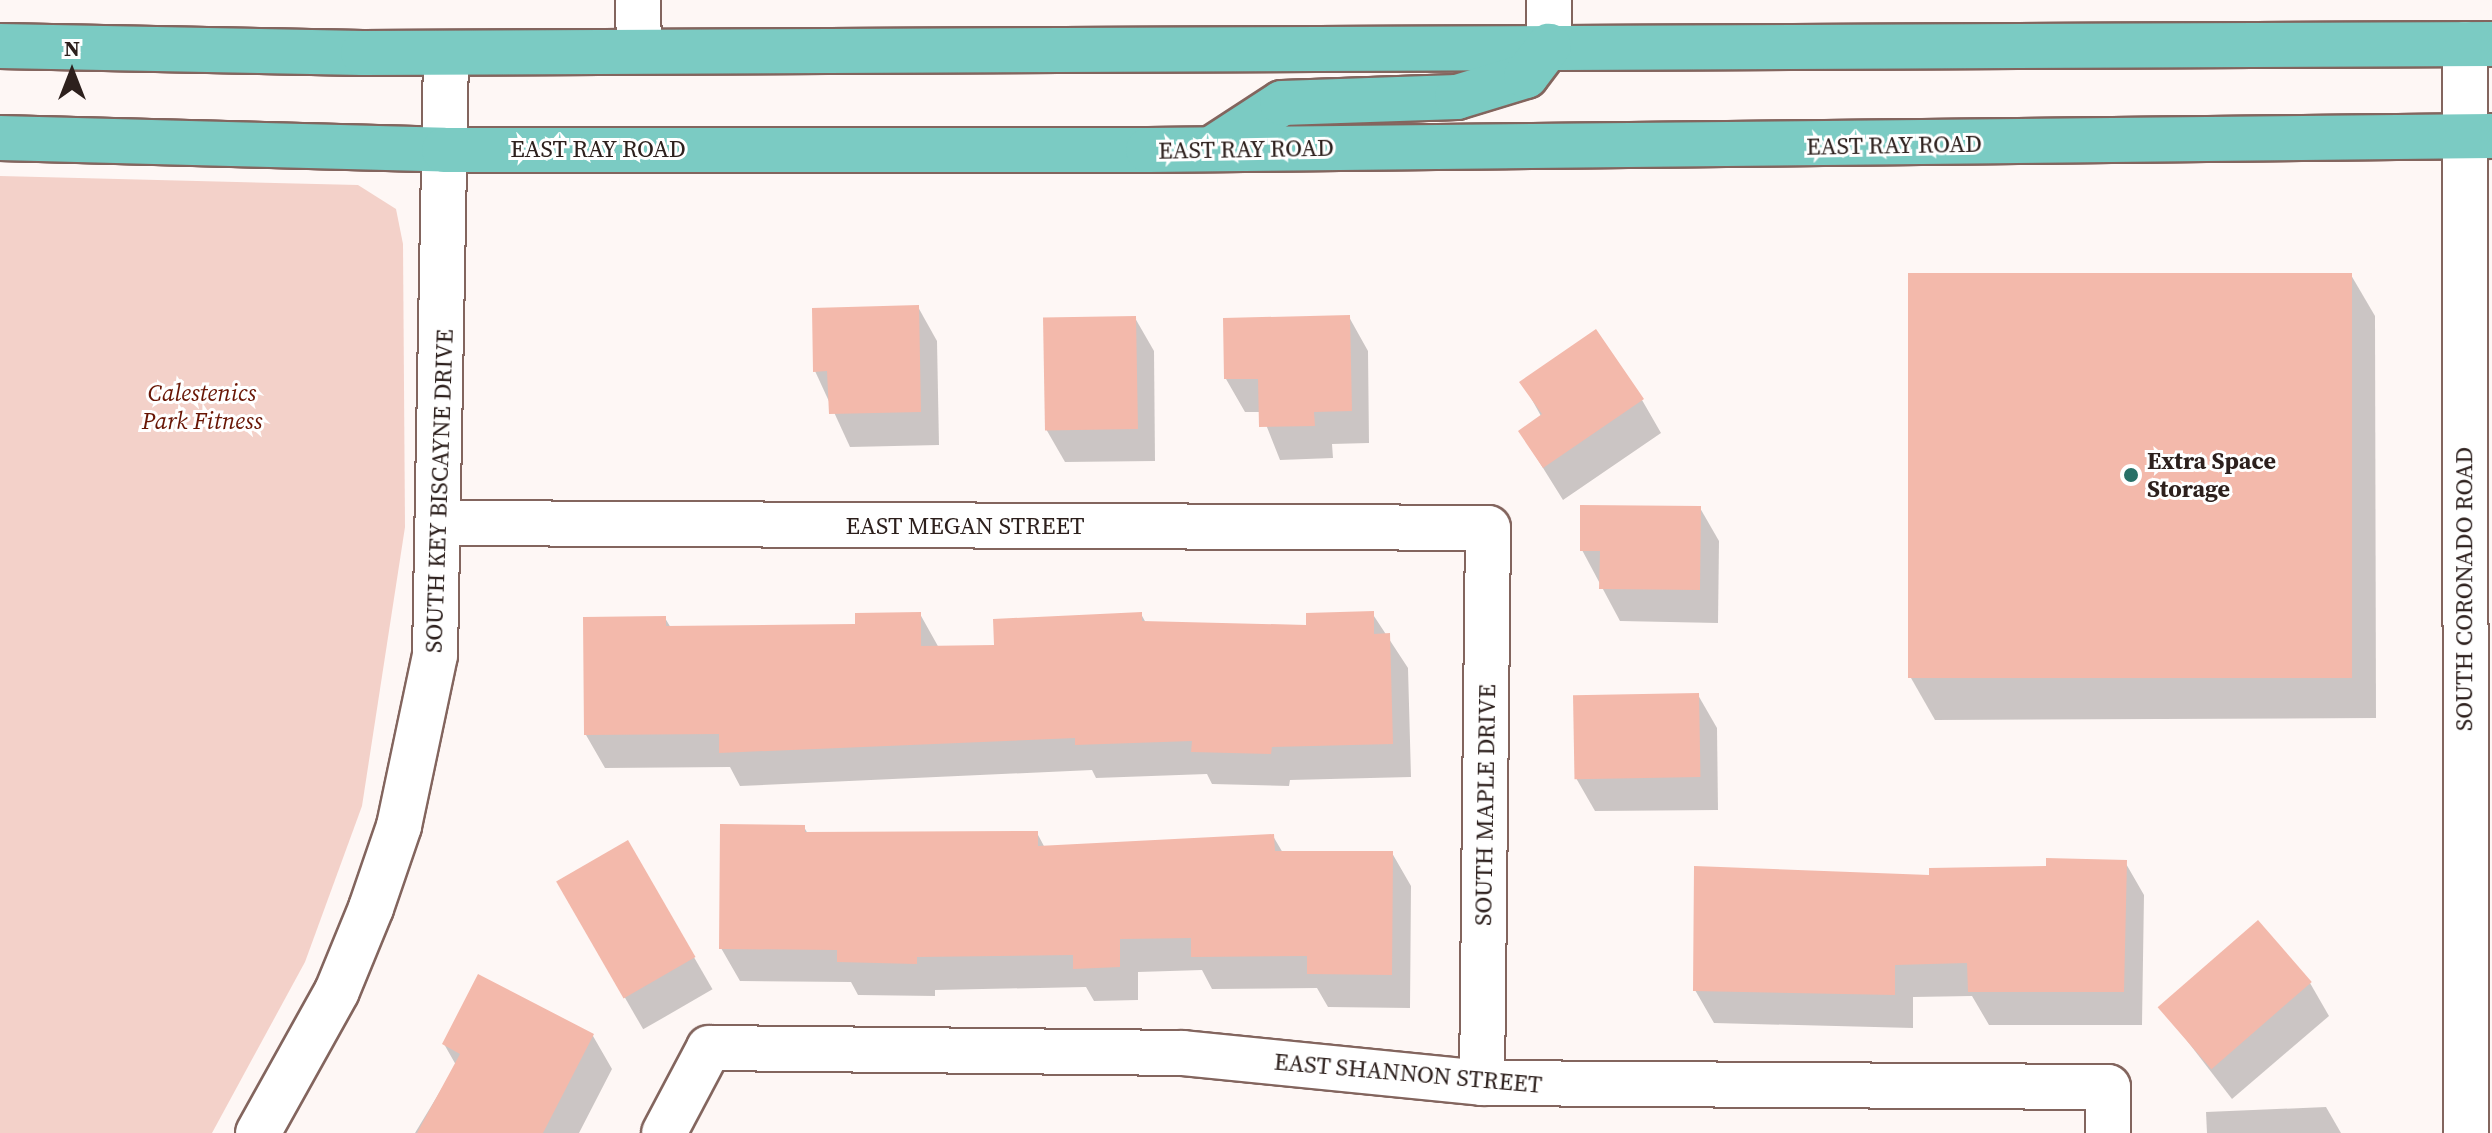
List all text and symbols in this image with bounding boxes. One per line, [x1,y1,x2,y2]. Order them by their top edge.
north arrow [32,32,112,112]
text: N [64,33,80,63]
street label: EAST RAY ROAD [1805,129,1983,161]
street label: EAST RAY ROAD [1157,133,1335,165]
street label: EAST RAY ROAD [510,135,686,163]
street label: SOUTH KEY BISCAYNE DRIVE [419,328,459,654]
park label: Calestenics Park Fitness [142,379,262,435]
place label: Extra Space Storage [2147,447,2276,503]
street label: SOUTH CORONADO ROAD [2450,447,2478,731]
marker: Extra Space Storage [2122,466,2140,484]
street label: EAST MEGAN STREET [845,512,1085,540]
street label: SOUTH MAPLE DRIVE [1468,684,1502,926]
street label: EAST SHANNON STREET [1273,1047,1543,1099]

